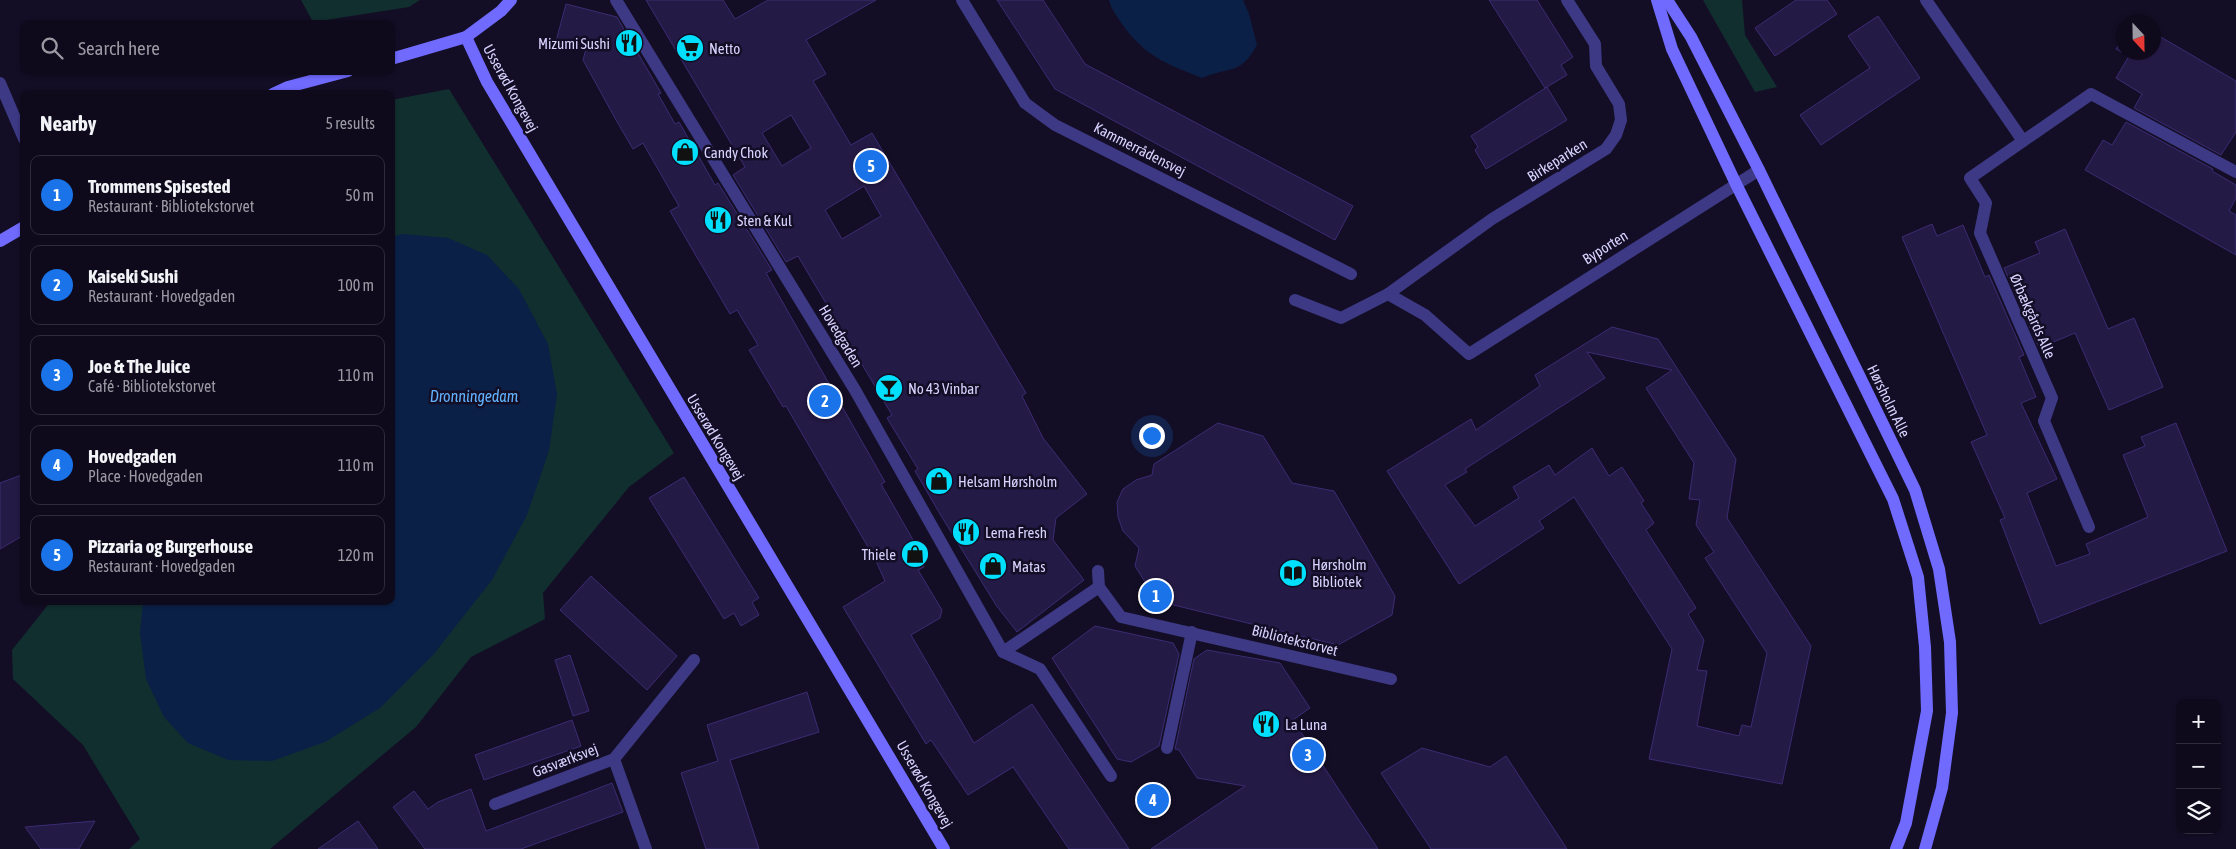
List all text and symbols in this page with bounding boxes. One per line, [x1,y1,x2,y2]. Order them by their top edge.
north arrow [2116,15,2161,60]
search box [20,20,395,75]
restaurant icon: Mizumi Sushi [614,28,644,58]
supermarket icon: Netto [675,33,705,63]
icon: search [38,34,66,62]
place label: Mizumi Sushi [538,35,610,52]
text: Search here [78,37,160,59]
place label: Netto [709,40,740,57]
street label: Usserød Kongevej [480,41,542,135]
text: Nearby [40,111,96,135]
text: 5 results [325,114,375,132]
street label: Kammerrådensvej [1091,119,1189,179]
street label: Birkeparken [1524,135,1590,185]
shop icon: Candy Chok [670,137,700,167]
place label: Candy Chok [704,144,768,161]
pin: 5 [855,147,887,185]
text: Trommens Spisested [88,175,230,197]
text: 1 [53,186,61,204]
text: 50 m [345,186,374,204]
text: Restaurant · Bibliotekstorvet [88,197,254,215]
restaurant icon: Sten & Kul [703,205,733,235]
place label: Sten & Kul [737,212,792,229]
street label: Byporten [1579,227,1631,267]
text: Kaiseki Sushi [88,265,178,287]
street label: Ørbækgårds Alle [2007,271,2059,361]
text: 2 [53,276,61,294]
text: 100 m [338,276,374,294]
text: Restaurant · Hovedgaden [88,287,235,305]
street label: Hovedgaden [816,302,866,370]
text: Joe & The Juice [88,355,190,377]
street label: Hørsholm Alle [1864,362,1914,440]
text: 3 [53,366,61,384]
text: 110 m [338,366,374,384]
bar icon: No 43 Vinbar [874,373,904,403]
text: Café · Bibliotekstorvet [88,377,216,395]
place label: No 43 Vinbar [908,380,979,397]
pin: 2 [809,382,841,420]
water label: Dronningedam [430,387,519,406]
street label: Usserød Kongevej [684,391,748,483]
your location [1139,423,1165,449]
text: Hovedgaden [88,445,176,467]
text: 4 [53,456,61,474]
text: 110 m [338,456,374,474]
shop icon: Helsam Hørsholm [924,466,954,496]
text: Place · Hovedgaden [88,467,203,485]
place label: Helsam Hørsholm [958,473,1057,490]
restaurant icon: Lema Fresh [951,517,981,547]
place label: Lema Fresh [985,524,1047,541]
text: Pizzaria og Burgerhouse [88,535,253,557]
shop icon: Thiele [900,539,930,569]
text: 5 [53,546,61,564]
text: 120 m [338,546,374,564]
place label: Thiele [862,546,896,563]
shop icon: Matas [978,551,1008,581]
place label: Hørsholm Bibliotek [1312,556,1367,590]
text: Restaurant · Hovedgaden [88,557,235,575]
place label: Matas [1012,558,1046,575]
library icon: Hørsholm Bibliotek [1278,558,1308,588]
pin: 1 [1140,577,1172,615]
street label: Bibliotekstorvet [1250,621,1340,659]
map controls [2176,699,2221,834]
button: + [2176,699,2221,744]
restaurant icon: La Luna [1251,709,1281,739]
place label: La Luna [1285,716,1327,733]
pin: 3 [1292,736,1324,774]
street label: Usserød Kongevej [893,738,957,830]
street label: Gasværksvej [530,740,600,780]
button: − [2176,744,2221,789]
pin: 4 [1137,781,1169,819]
button: layers [2176,789,2221,834]

